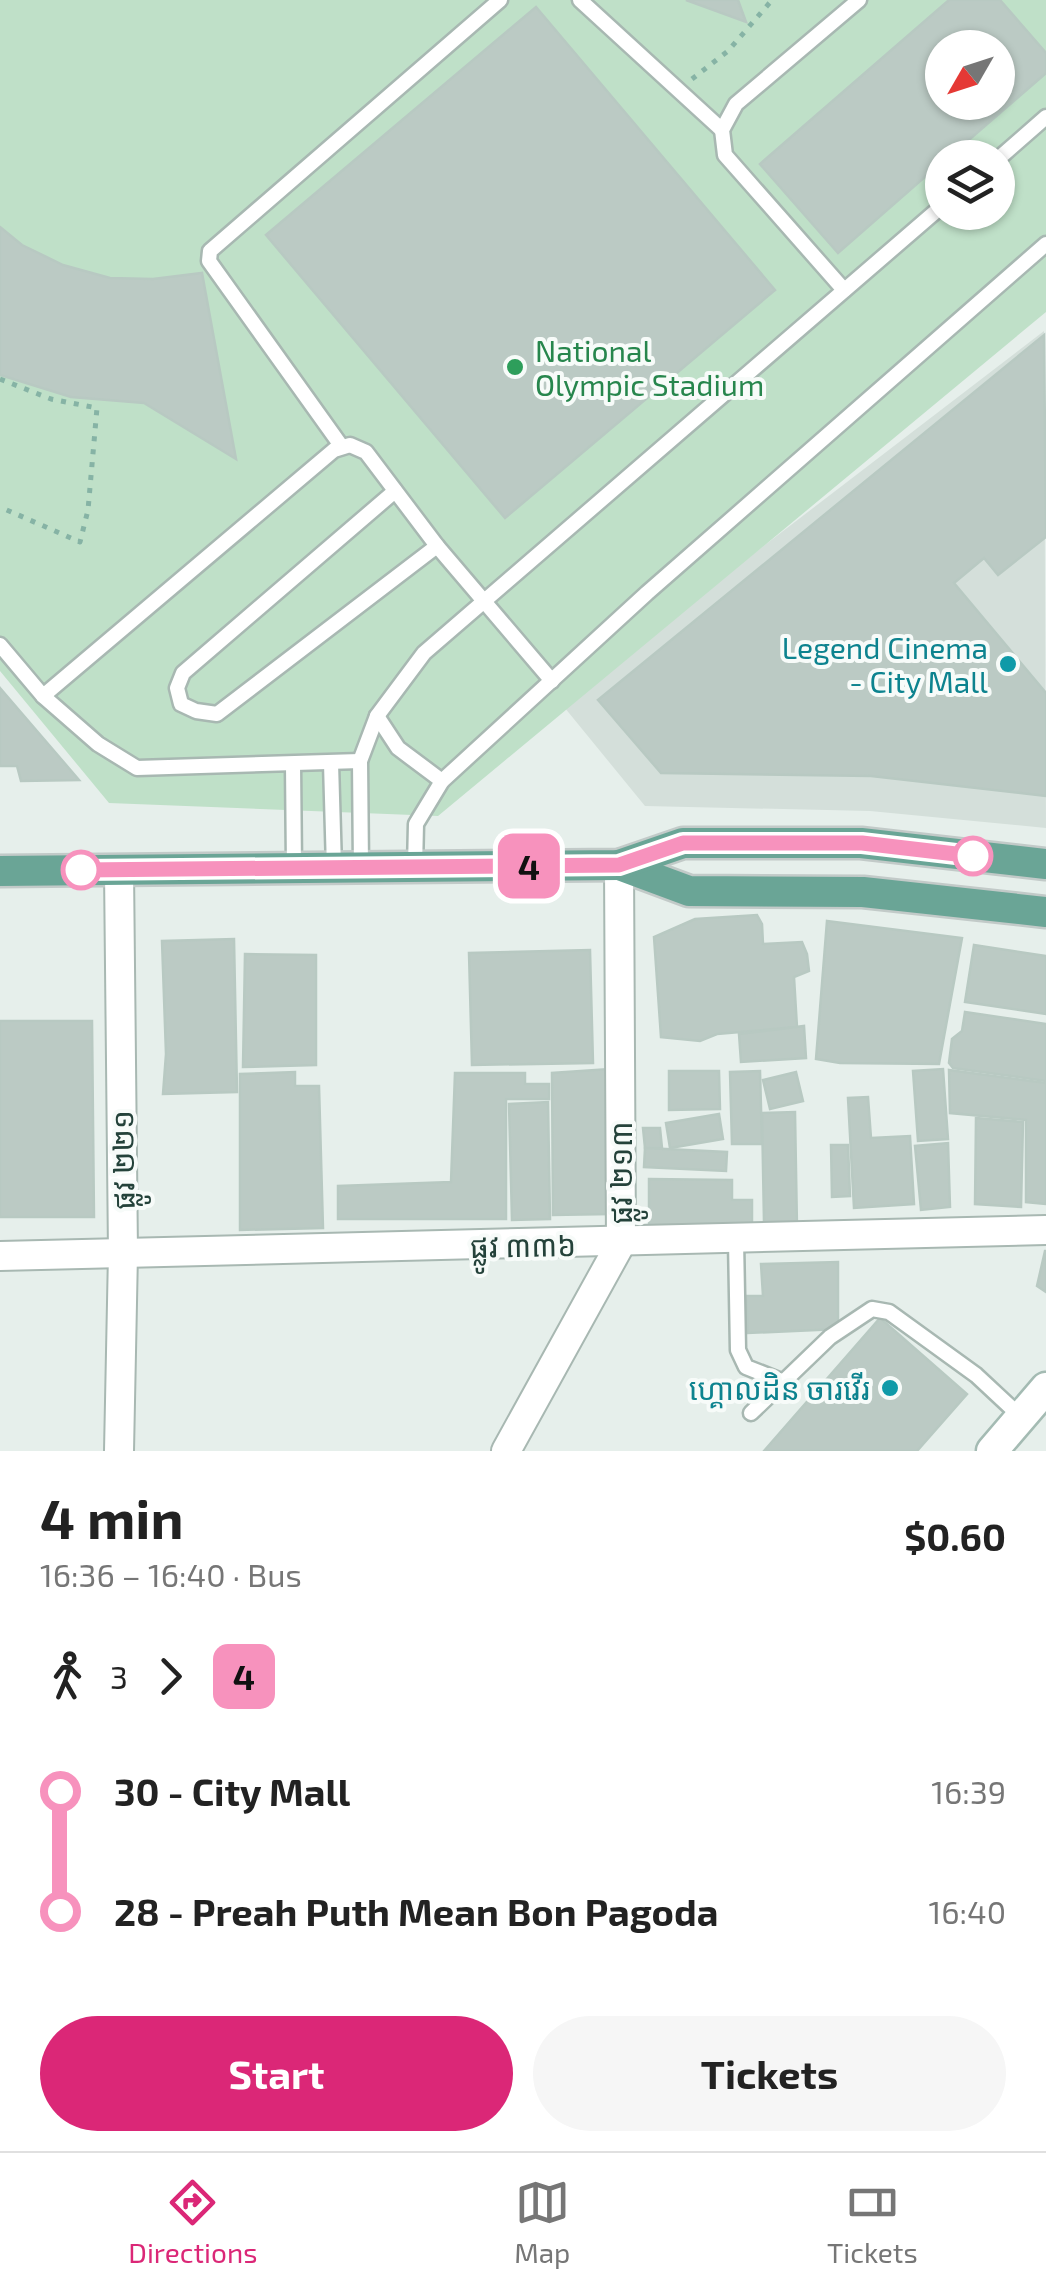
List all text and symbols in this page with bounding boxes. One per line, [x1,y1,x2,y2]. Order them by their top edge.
north arrow [925,30,1015,120]
map controls [925,30,1015,230]
button: layers [925,140,1015,230]
place label: National Olympic Stadium [535,332,764,402]
marker: National Olympic Stadium [504,356,526,378]
place label: Legend Cinema - City Mall [782,629,988,699]
marker: Legend Cinema - City Mall [997,653,1019,675]
line badge: 4 [496,834,562,898]
unlabelled marker [954,837,992,875]
text: 4 [518,845,540,887]
unlabelled marker [62,851,100,889]
street label: ផ្លូវ ២២១ [103,1110,151,1210]
street label: ផ្លូវ ២១៣ [602,1122,648,1224]
street label: ផ្លូវ ៣៣៦ [470,1226,577,1274]
place label: ហ្គោលដិន ចារវើរ [689,1370,870,1409]
marker: ហ្គោលដិន ចារវើរ [879,1377,901,1399]
text: 4 min [40,1484,184,1550]
text: $0.60 [904,1513,1006,1559]
text: 16:36 – 16:40 · Bus [40,1555,302,1593]
icon: walk [40,1649,95,1704]
icon: forward [143,1649,198,1704]
text: 4 [233,1655,255,1697]
text: 3 [110,1657,128,1695]
text: 30 - City Mall [114,1768,350,1814]
text: 16:39 [931,1772,1006,1810]
text: 28 - Preah Puth Mean Bon Pagoda [114,1888,718,1934]
text: 16:40 [928,1892,1006,1930]
button: Start [40,2016,513,2131]
button: Tickets [533,2016,1006,2131]
tab: Directions [128,2175,257,2269]
tab: Map [514,2175,570,2269]
tab: Tickets [827,2175,918,2269]

